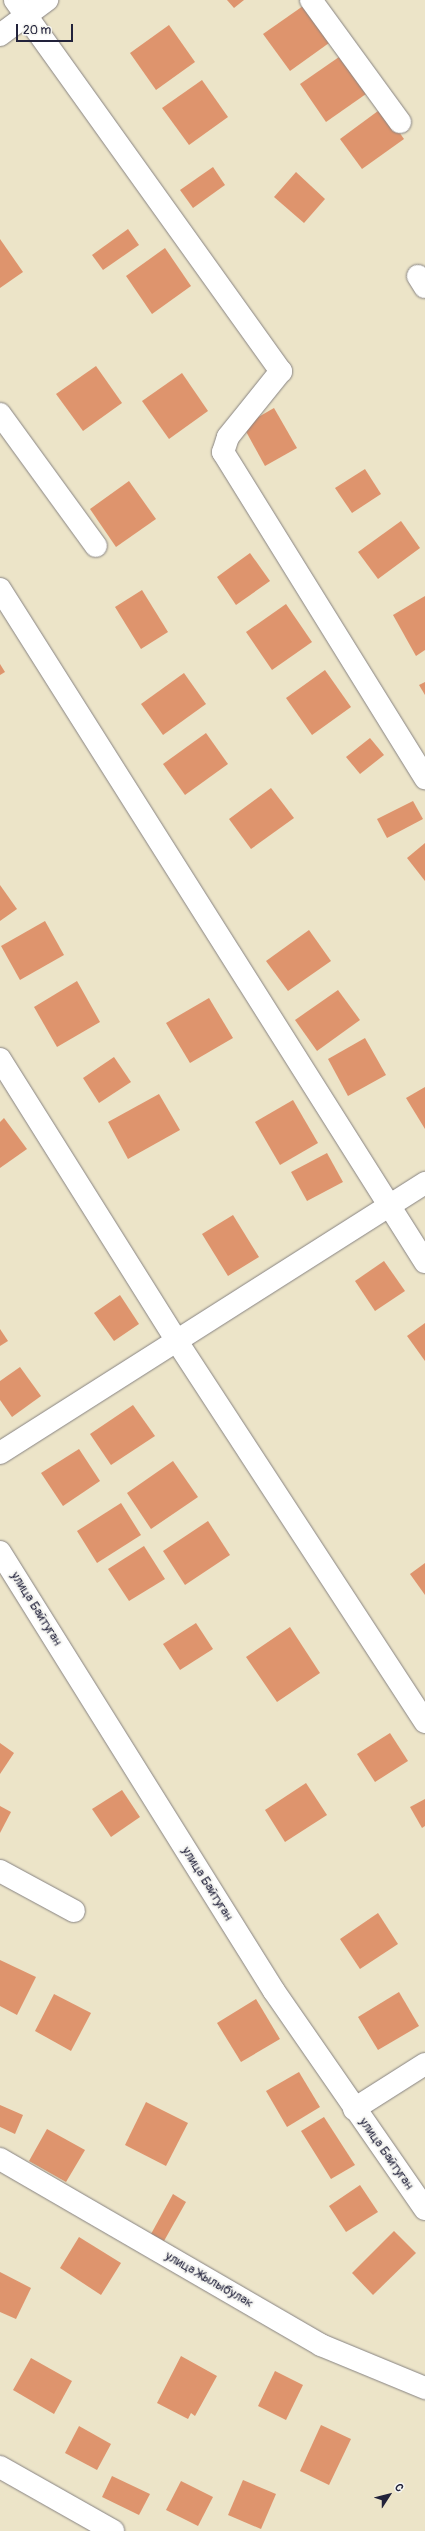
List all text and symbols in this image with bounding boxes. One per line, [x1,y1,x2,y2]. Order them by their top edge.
scale bar [18,16,75,42]
text: 20 m [23,23,51,38]
street label: улица Байтуган [7,1569,65,1649]
street label: улица Байтуган [178,1844,236,1924]
street label: улица Байтуган [355,2115,417,2193]
street label: улица Жылыбулак [162,2248,256,2312]
north arrow [369,2475,409,2515]
text: С [392,2481,406,2494]

